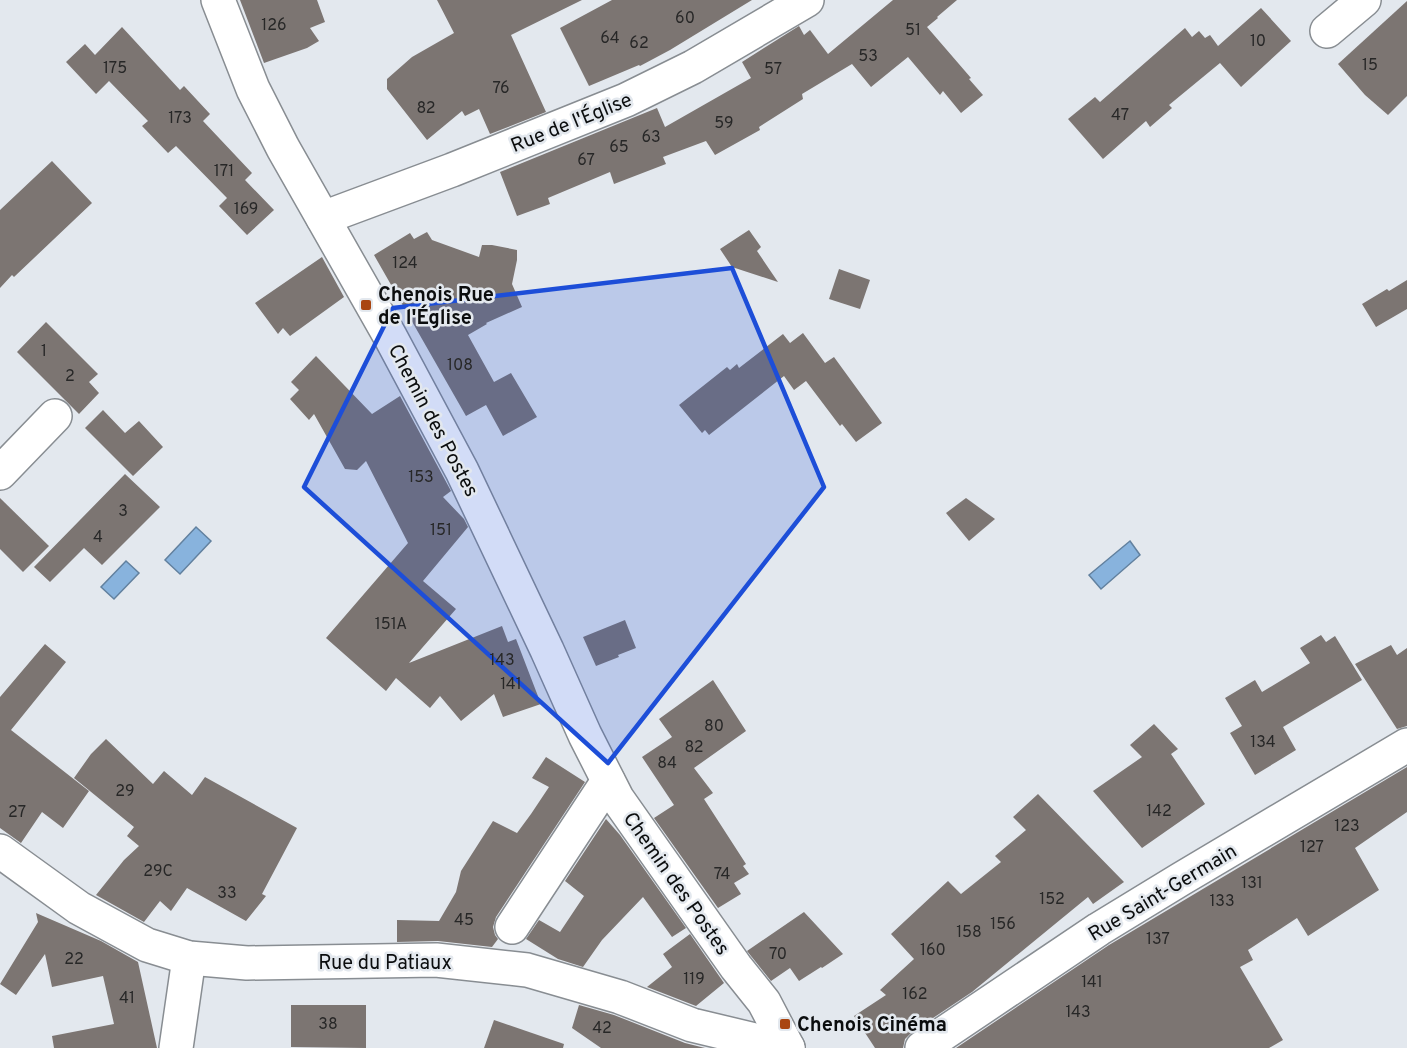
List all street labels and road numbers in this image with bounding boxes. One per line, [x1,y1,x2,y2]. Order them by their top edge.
street label: Rue de l'Église [506,86,636,160]
street label: Chemin des Postes [381,340,483,502]
street label: Chemin des Postes [616,807,735,961]
street label: Rue Saint-Germain [1084,839,1242,948]
street label: Rue du Patiaux [318,951,452,977]

